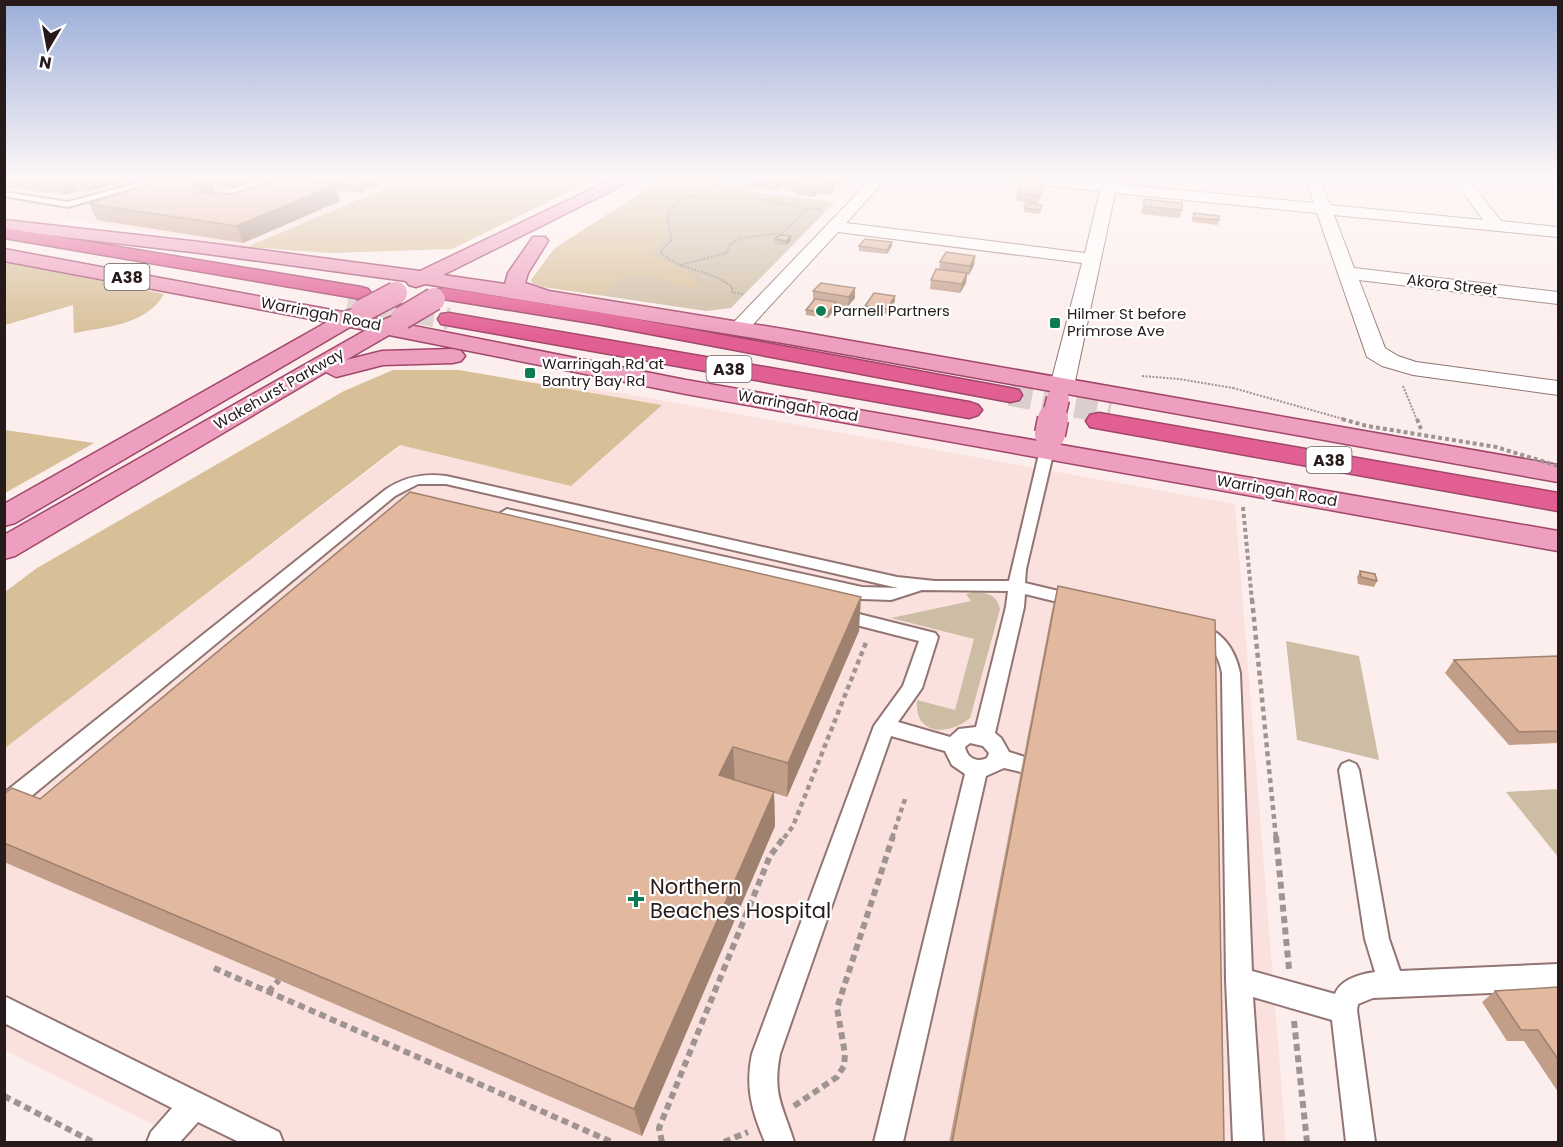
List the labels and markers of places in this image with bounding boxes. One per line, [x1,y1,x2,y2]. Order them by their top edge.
place label: Parnell Partners [833,300,950,321]
place label: Hilmer St before Primrose Ave [1067,303,1186,341]
marker: Parnell Partners [814,304,828,318]
marker: Hilmer St before Primrose Ave [1048,316,1062,330]
place label: Warringah Rd at Bantry Bay Rd [542,353,664,391]
marker: Warringah Rd at Bantry Bay Rd [523,366,537,380]
place label: Northern Beaches Hospital [650,872,831,925]
marker: Northern Beaches Hospital [627,890,645,908]

